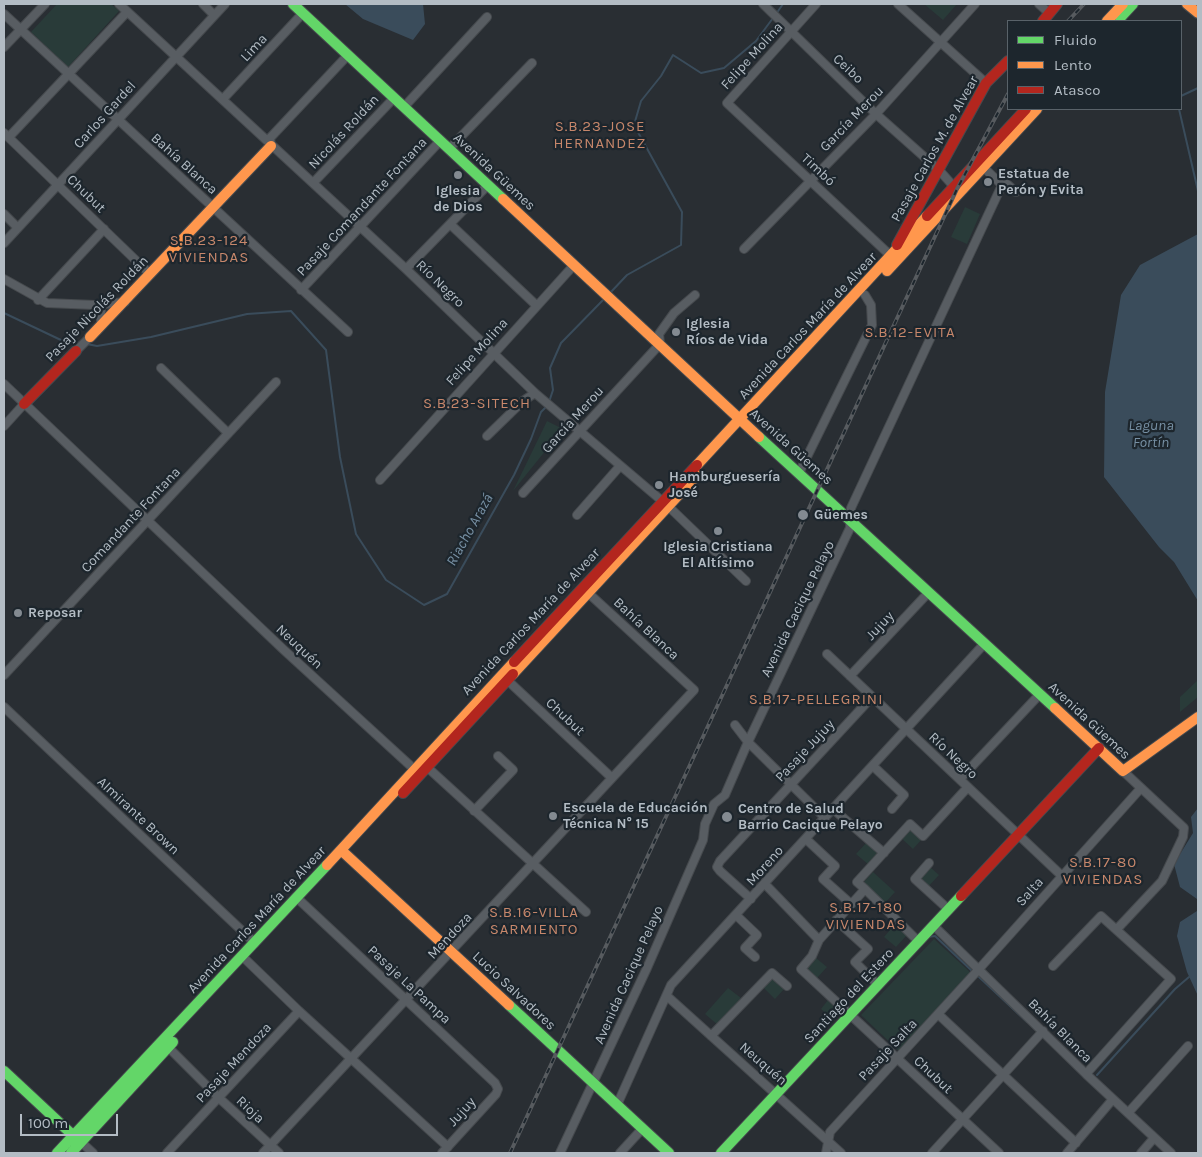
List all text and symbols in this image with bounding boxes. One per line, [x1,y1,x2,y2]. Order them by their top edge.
street label: Felipe Molina [717,19,787,93]
legend [1007,20,1182,110]
street label: Lima [237,31,271,65]
text: Fluido [1054,31,1097,49]
street label: Ceibo [829,51,867,87]
text: Lento [1054,56,1092,74]
street label: Pasaje Carlos M. de Alvear [888,73,982,225]
street label: Carlos Gardel [70,78,140,152]
text: Atasco [1054,81,1100,99]
street label: García Merou [817,83,887,155]
street label: Nicolás Roldán [305,91,383,173]
district label: S.B.23-JOSE HERNANDEZ [552,118,648,153]
street label: Bahía Blanca [147,130,221,198]
street label: Avenida Güemes [449,130,539,214]
street label: Pasaje Comandante Fontana [293,134,431,280]
street label: Timbó [798,150,838,190]
place label: Estatua de Perón y Evita [998,166,1084,198]
marker: Iglesia de Dios [452,169,464,181]
street label: Chubut [63,171,109,217]
marker: Estatua de Perón y Evita [982,176,994,188]
place label: Iglesia de Dios [433,183,483,216]
district label: S.B.23-124 VIVIENDAS [168,232,250,267]
street label: Avenida Carlos María de Alvear [735,249,881,403]
street label: Pasaje Nicolás Roldán [42,252,152,366]
street label: Río Negro [412,257,468,311]
street label: Felipe Molina [442,315,512,389]
place label: Iglesia Ríos de Vida [686,316,768,348]
district label: S.B.12-EVITA [863,324,957,342]
marker: Iglesia Ríos de Vida [670,326,682,338]
street label: García Merou [539,383,607,457]
district label: S.B.23-SITECH [421,395,533,413]
street label: Avenida Güemes [746,405,836,489]
water label: Laguna Fortín [1128,417,1174,452]
street label: Comandante Fontana [78,464,184,576]
place label: Hamburguesería José [669,469,781,502]
marker: Hamburguesería José [653,479,665,491]
water label: Riacho Arazá [443,491,497,569]
place label: Güemes [814,507,868,523]
marker: Güemes [796,508,810,522]
marker: Iglesia Cristiana El Altísimo [712,525,724,537]
street label: Avenida Cacique Pelayo [758,538,838,680]
place label: Iglesia Cristiana El Altísimo [663,539,773,572]
street label: Avenida Carlos María de Alvear [458,545,604,699]
street label: Bahía Blanca [610,594,682,664]
place label: Reposar [28,605,82,621]
marker: Reposar [12,607,24,619]
street label: Jujuy [862,608,898,644]
street label: Neuquén [272,621,326,673]
street label: Avenida Güemes [1044,679,1134,763]
district label: S.B.17-PELLEGRINI [747,691,885,709]
street label: Chubut [542,695,588,739]
street label: Pasaje Jujuy [772,716,838,786]
street label: Río Negro [925,729,981,783]
street label: Almirante Brown [93,774,183,858]
place label: Escuela de Educación Técnica N° 15 [563,800,708,832]
place label: Centro de Salud Barrio Cacique Pelayo [738,801,883,834]
marker: Escuela de Educación Técnica N° 15 [547,810,559,822]
marker: Centro de Salud Barrio Cacique Pelayo [720,810,734,824]
street label: Avenida Carlos María de Alvear [184,843,330,997]
street label: Moreno [743,843,787,889]
district label: S.B.17-80 VIVIENDAS [1062,854,1144,889]
street label: Salta [1013,874,1047,910]
district label: S.B.17-180 VIVIENDAS [825,899,907,934]
street label: Avenida Cacique Pelayo [591,903,667,1047]
district label: S.B.16-VILLA SARMIENTO [488,904,580,939]
street label: Mendoza [424,909,476,963]
street label: Pasaje La Pampa [364,942,454,1028]
street label: Santiago del Estero [801,945,897,1047]
street label: Lucio Salvadores [469,948,559,1034]
street label: Bahía Blanca [1024,995,1096,1067]
street label: Pasaje Salta [855,1016,921,1084]
street label: Pasaje Mendoza [193,1020,275,1106]
street label: Neuquén [736,1039,790,1089]
street label: Chubut [910,1053,956,1097]
street label: Rioja [232,1093,268,1127]
street label: Jujuy [445,1094,479,1130]
scale bar [22,1104,120,1136]
text: 100 m [28,1114,68,1132]

